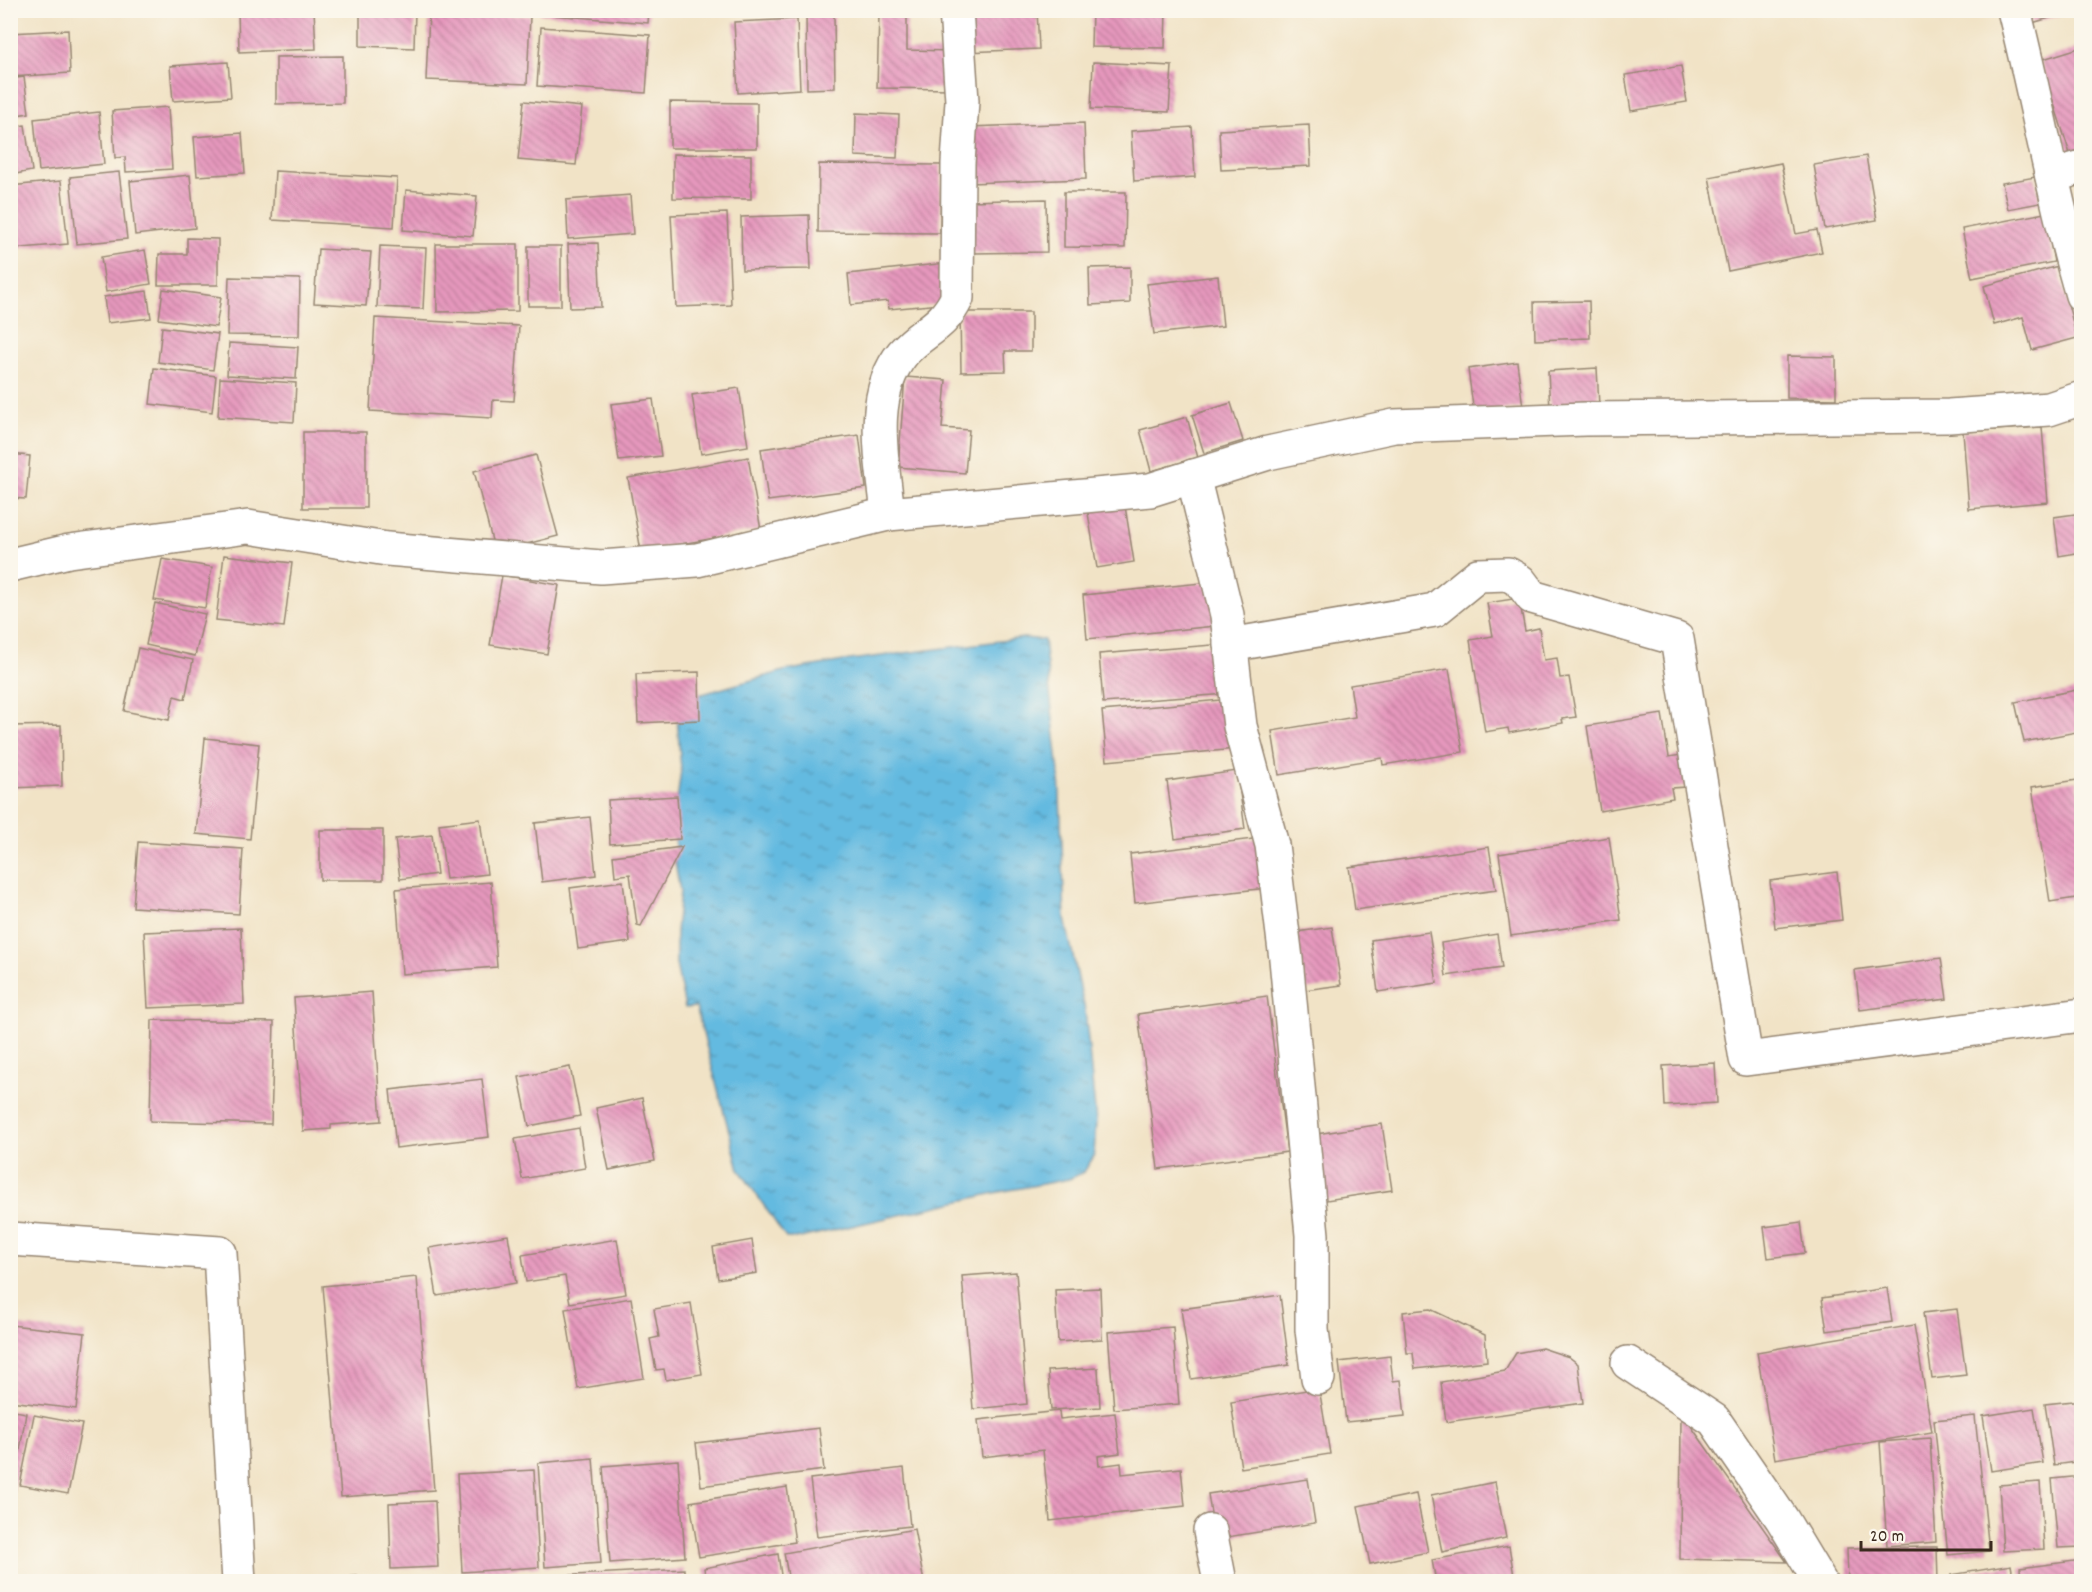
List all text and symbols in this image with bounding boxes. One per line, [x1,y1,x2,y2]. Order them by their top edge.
scale bar [1861,1514,1992,1552]
text: 20 m [1870,1525,1904,1550]

